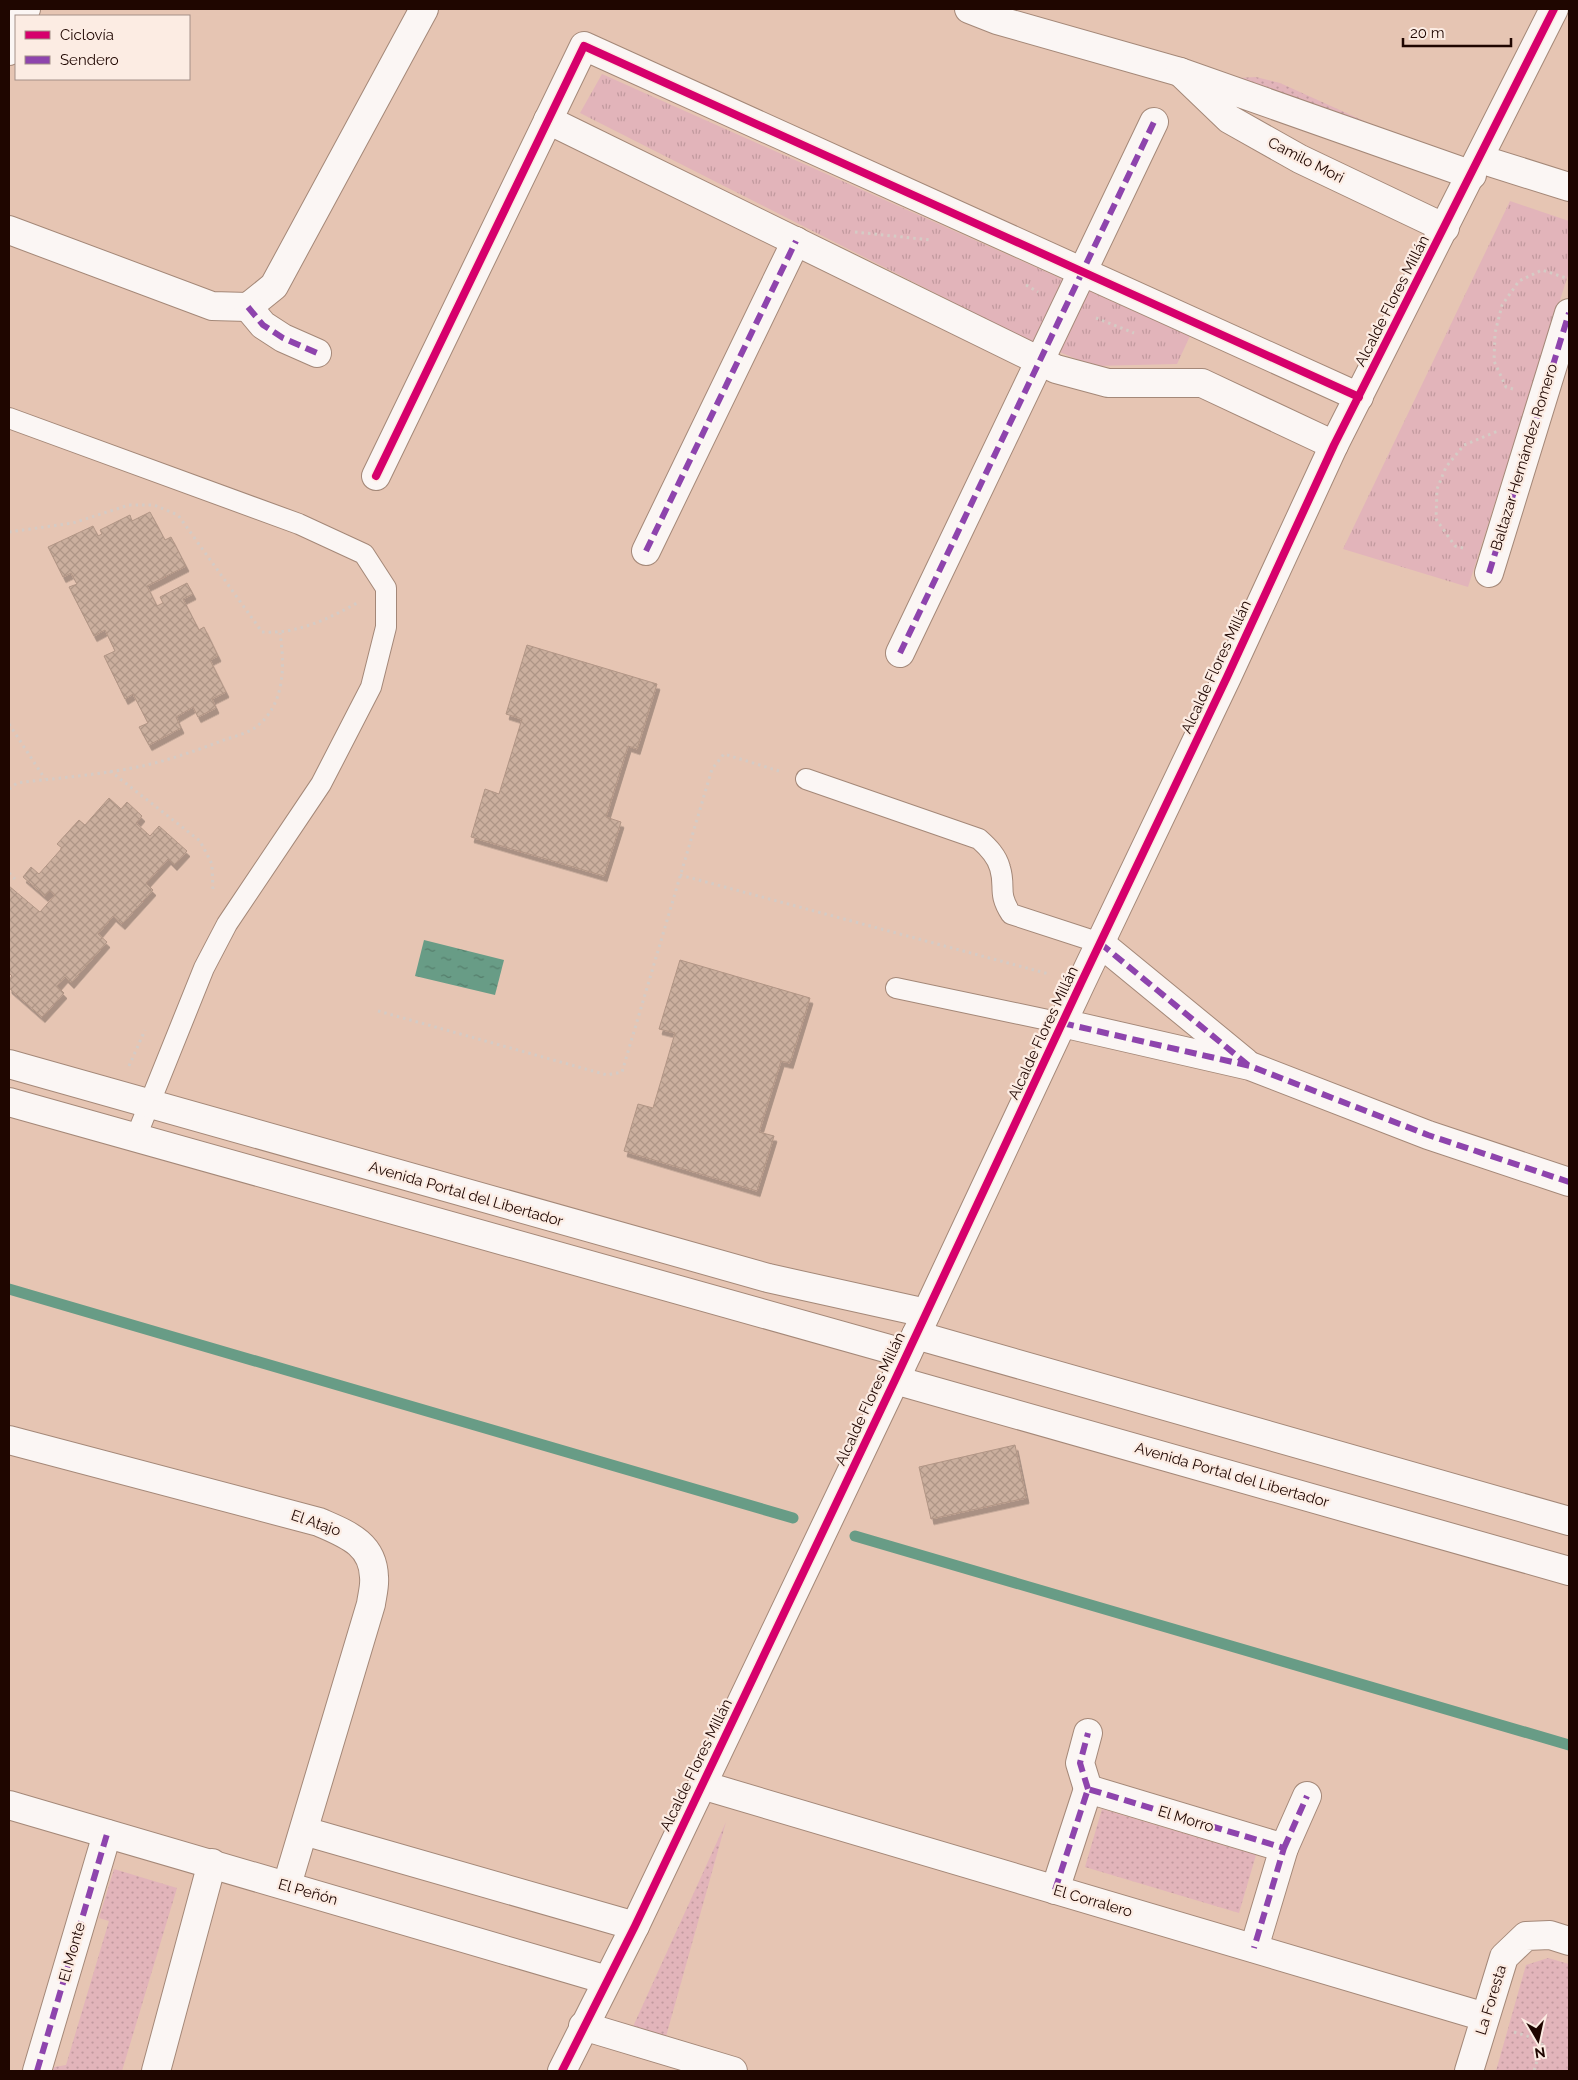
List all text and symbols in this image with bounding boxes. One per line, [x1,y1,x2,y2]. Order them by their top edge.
legend [15,15,190,80]
scale bar [1403,15,1510,47]
text: 20 m [1410,24,1445,42]
text: Ciclovía [60,26,114,44]
text: Sendero [60,51,119,69]
street label: Camilo Mori [1265,133,1347,187]
street label: Alcalde Flores Millán [1351,232,1433,370]
street label: Baltazar Hernández Romero [1487,361,1561,553]
street label: Alcalde Flores Millán [1177,598,1255,736]
street label: Alcalde Flores Millán [1004,964,1082,1102]
street label: Avenida Portal del Libertador [367,1158,566,1231]
street label: Alcalde Flores Millán [831,1330,909,1468]
street label: Avenida Portal del Libertador [1133,1439,1332,1512]
street label: El Atajo [289,1506,343,1540]
street label: Alcalde Flores Millán [656,1696,736,1834]
street label: El Morro [1156,1802,1216,1836]
street label: El Peñón [276,1875,340,1909]
street label: El Corralero [1051,1881,1135,1921]
street label: El Monte [55,1920,89,1984]
street label: La Foresta [1472,1963,1510,2037]
north arrow [1513,2015,1563,2065]
text: N [1534,2044,1547,2062]

